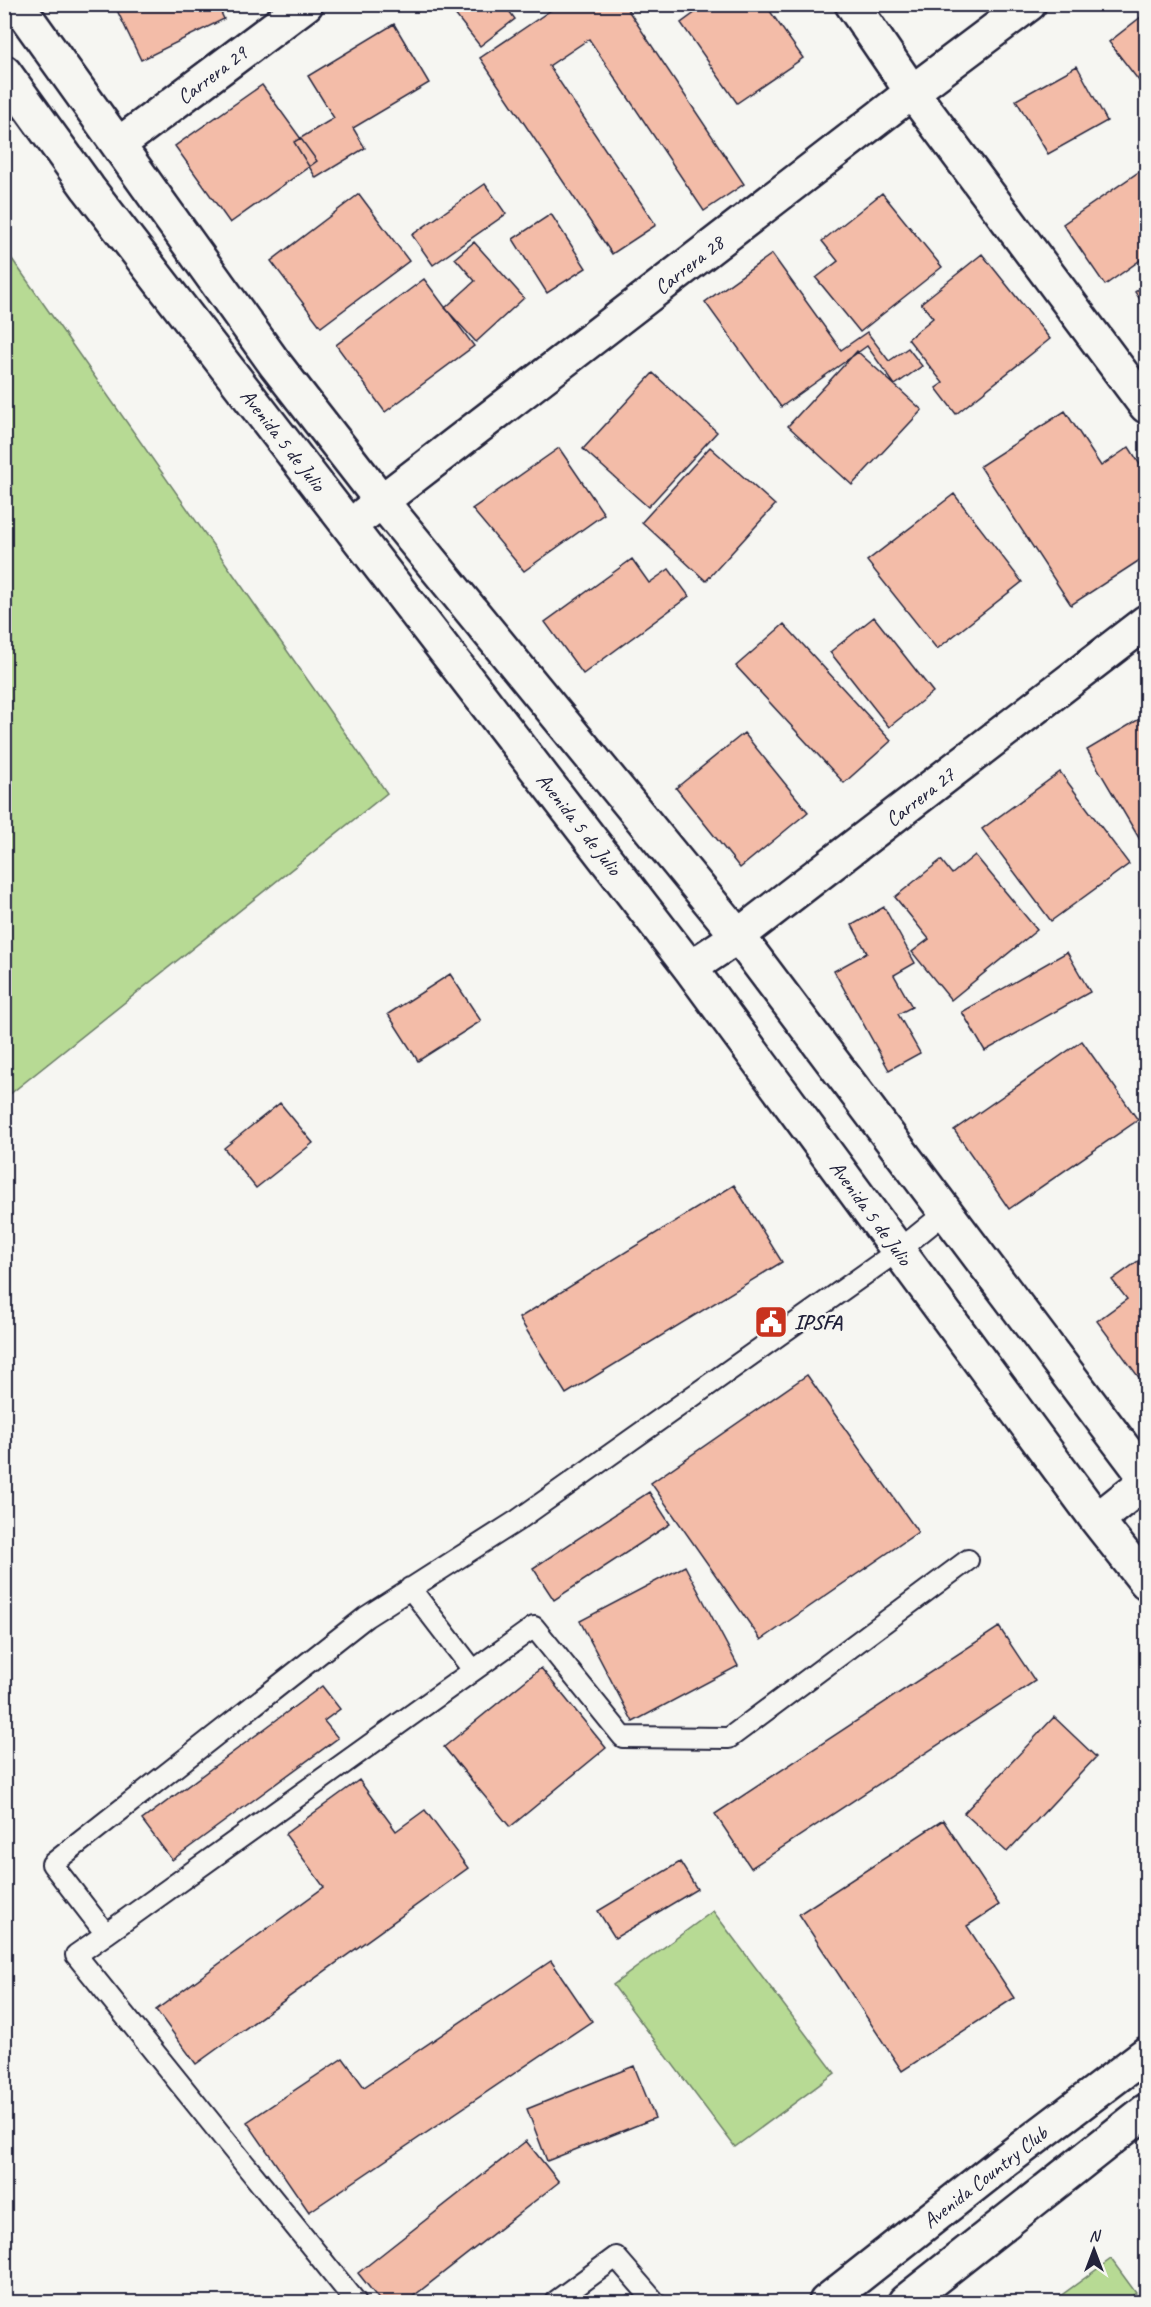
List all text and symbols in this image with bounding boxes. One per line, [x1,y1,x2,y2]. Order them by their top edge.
street label: Carrera 29 [172,39,253,110]
street label: Carrera 28 [649,228,731,300]
street label: Avenida 5 de Julio [235,383,332,498]
street label: Carrera 27 [880,761,961,832]
street label: Avenida 5 de Julio [531,767,628,882]
street label: Avenida 5 de Julio [824,1155,919,1272]
public building icon: IPSFA [753,1304,789,1340]
place label: IPSFA [794,1309,843,1335]
street label: Avenida Country Club [917,2119,1054,2234]
north arrow [1064,2220,1124,2280]
text: N [1089,2226,1102,2246]

